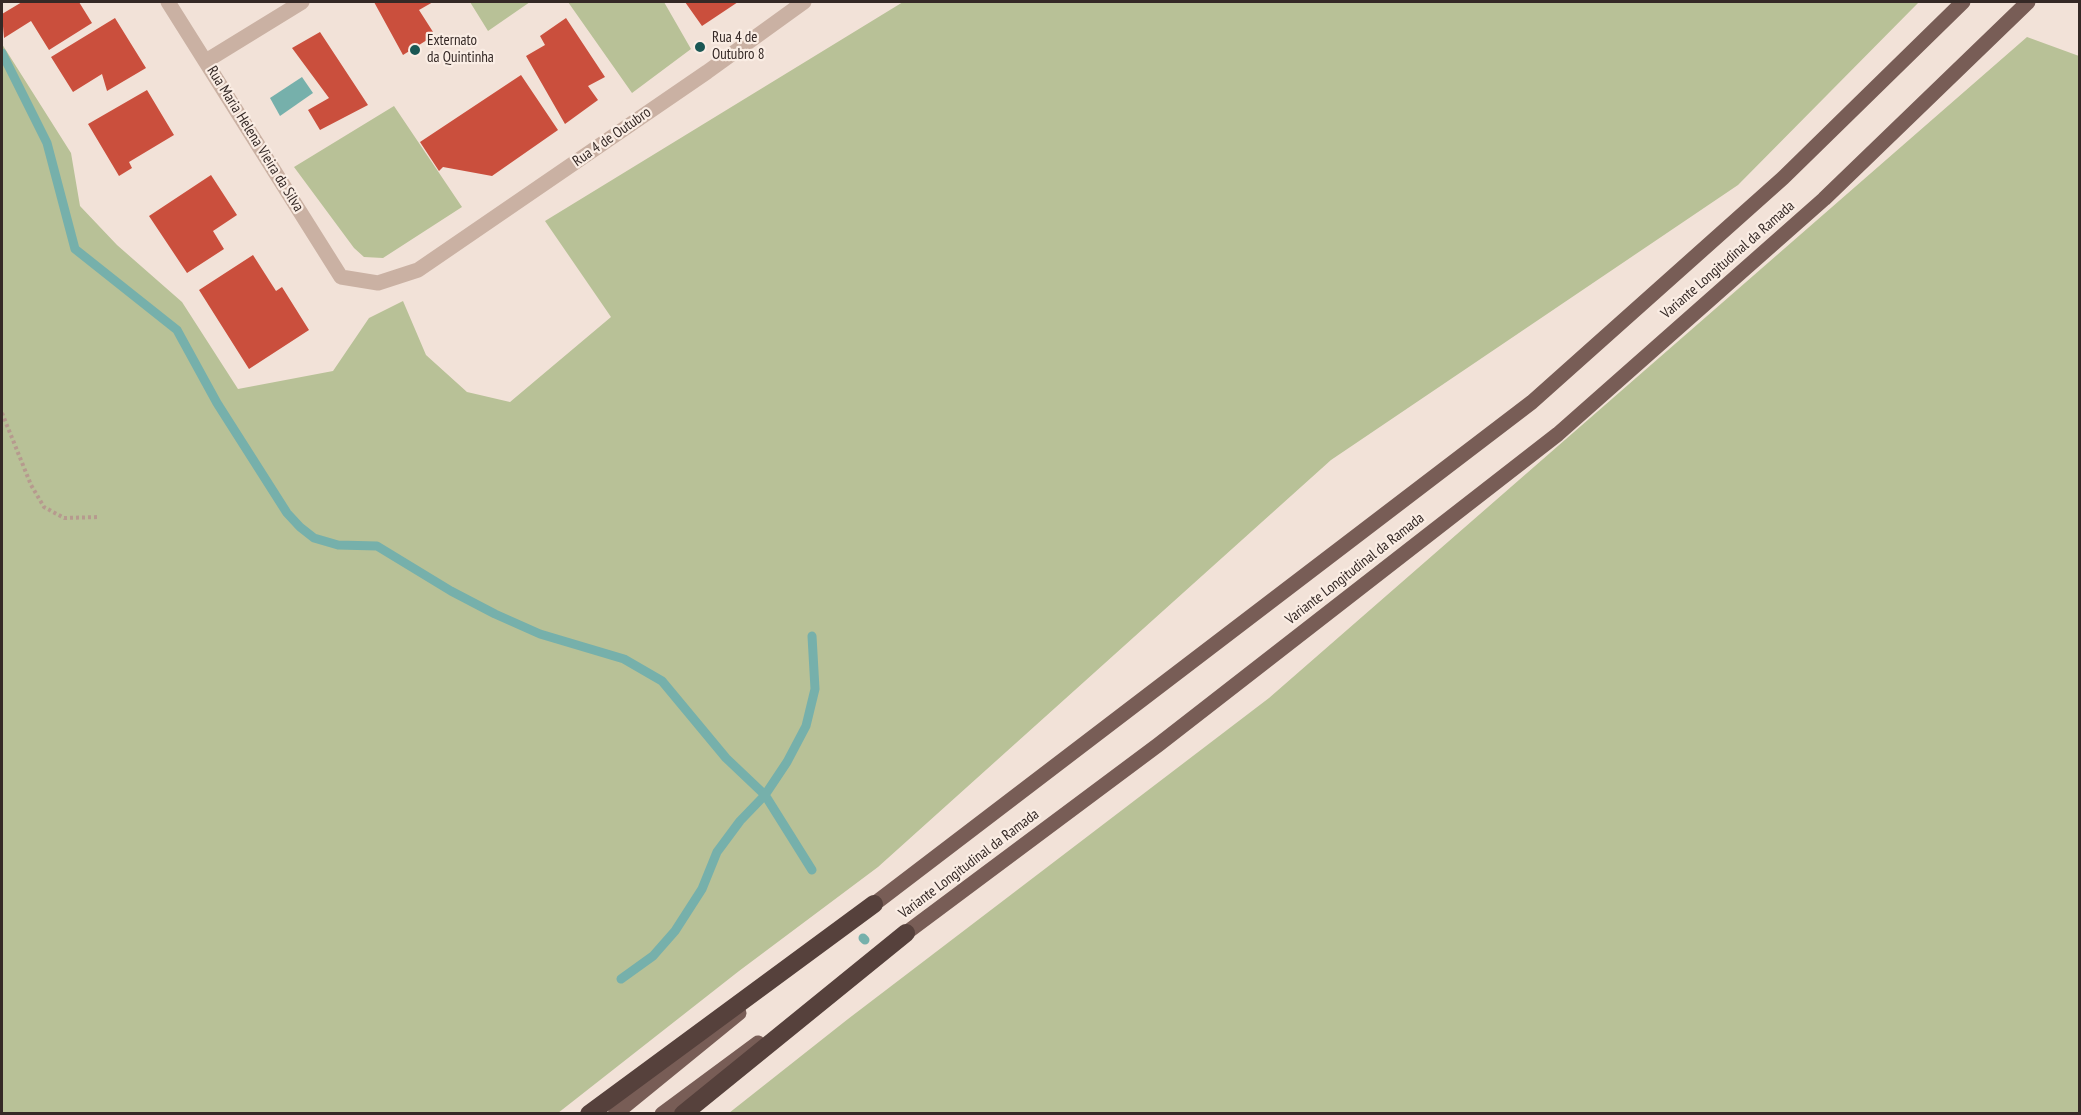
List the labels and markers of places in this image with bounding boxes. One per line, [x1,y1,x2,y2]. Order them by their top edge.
place label: Rua 4 de Outubro 8 [712,29,764,64]
place label: Externato da Quintinha [427,32,494,67]
marker: Rua 4 de Outubro 8 [693,40,707,54]
marker: Externato da Quintinha [408,43,422,57]

